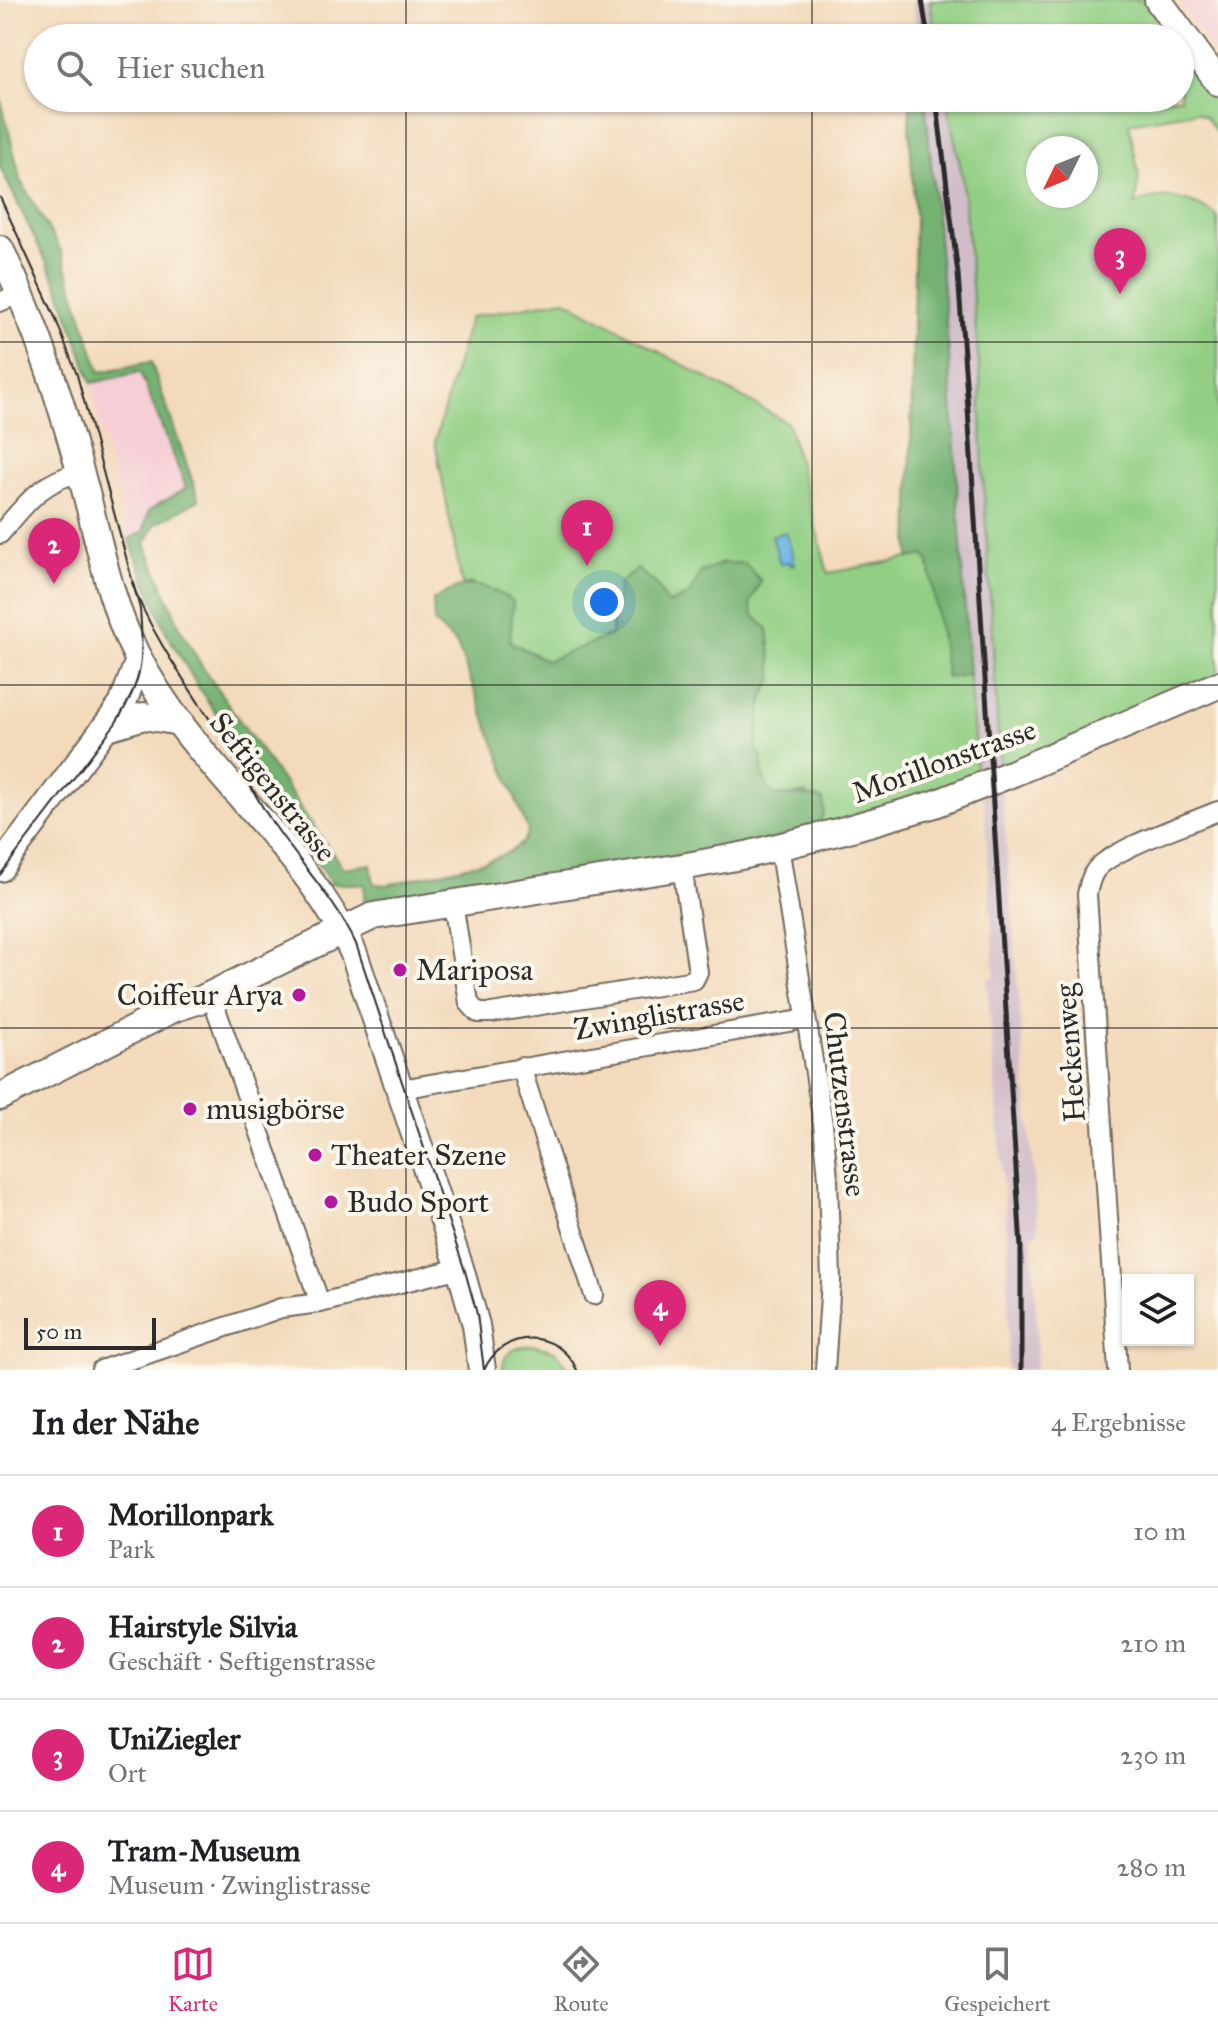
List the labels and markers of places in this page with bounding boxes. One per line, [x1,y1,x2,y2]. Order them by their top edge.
pin: 3 [1094,228,1146,294]
pin: 1 [561,500,613,566]
pin: 2 [28,518,80,584]
place label: Mariposa [416,952,533,988]
marker: Mariposa [391,961,409,979]
place label: Coiffeur Arya [117,977,283,1013]
marker: Coiffeur Arya [290,986,308,1004]
place label: musigbörse [206,1091,345,1127]
marker: musigbörse [181,1100,199,1118]
place label: Theater Szene [331,1137,507,1173]
marker: Theater Szene [306,1146,324,1164]
place label: Budo Sport [347,1184,489,1220]
marker: Budo Sport [322,1193,340,1211]
pin: 4 [634,1280,686,1346]

